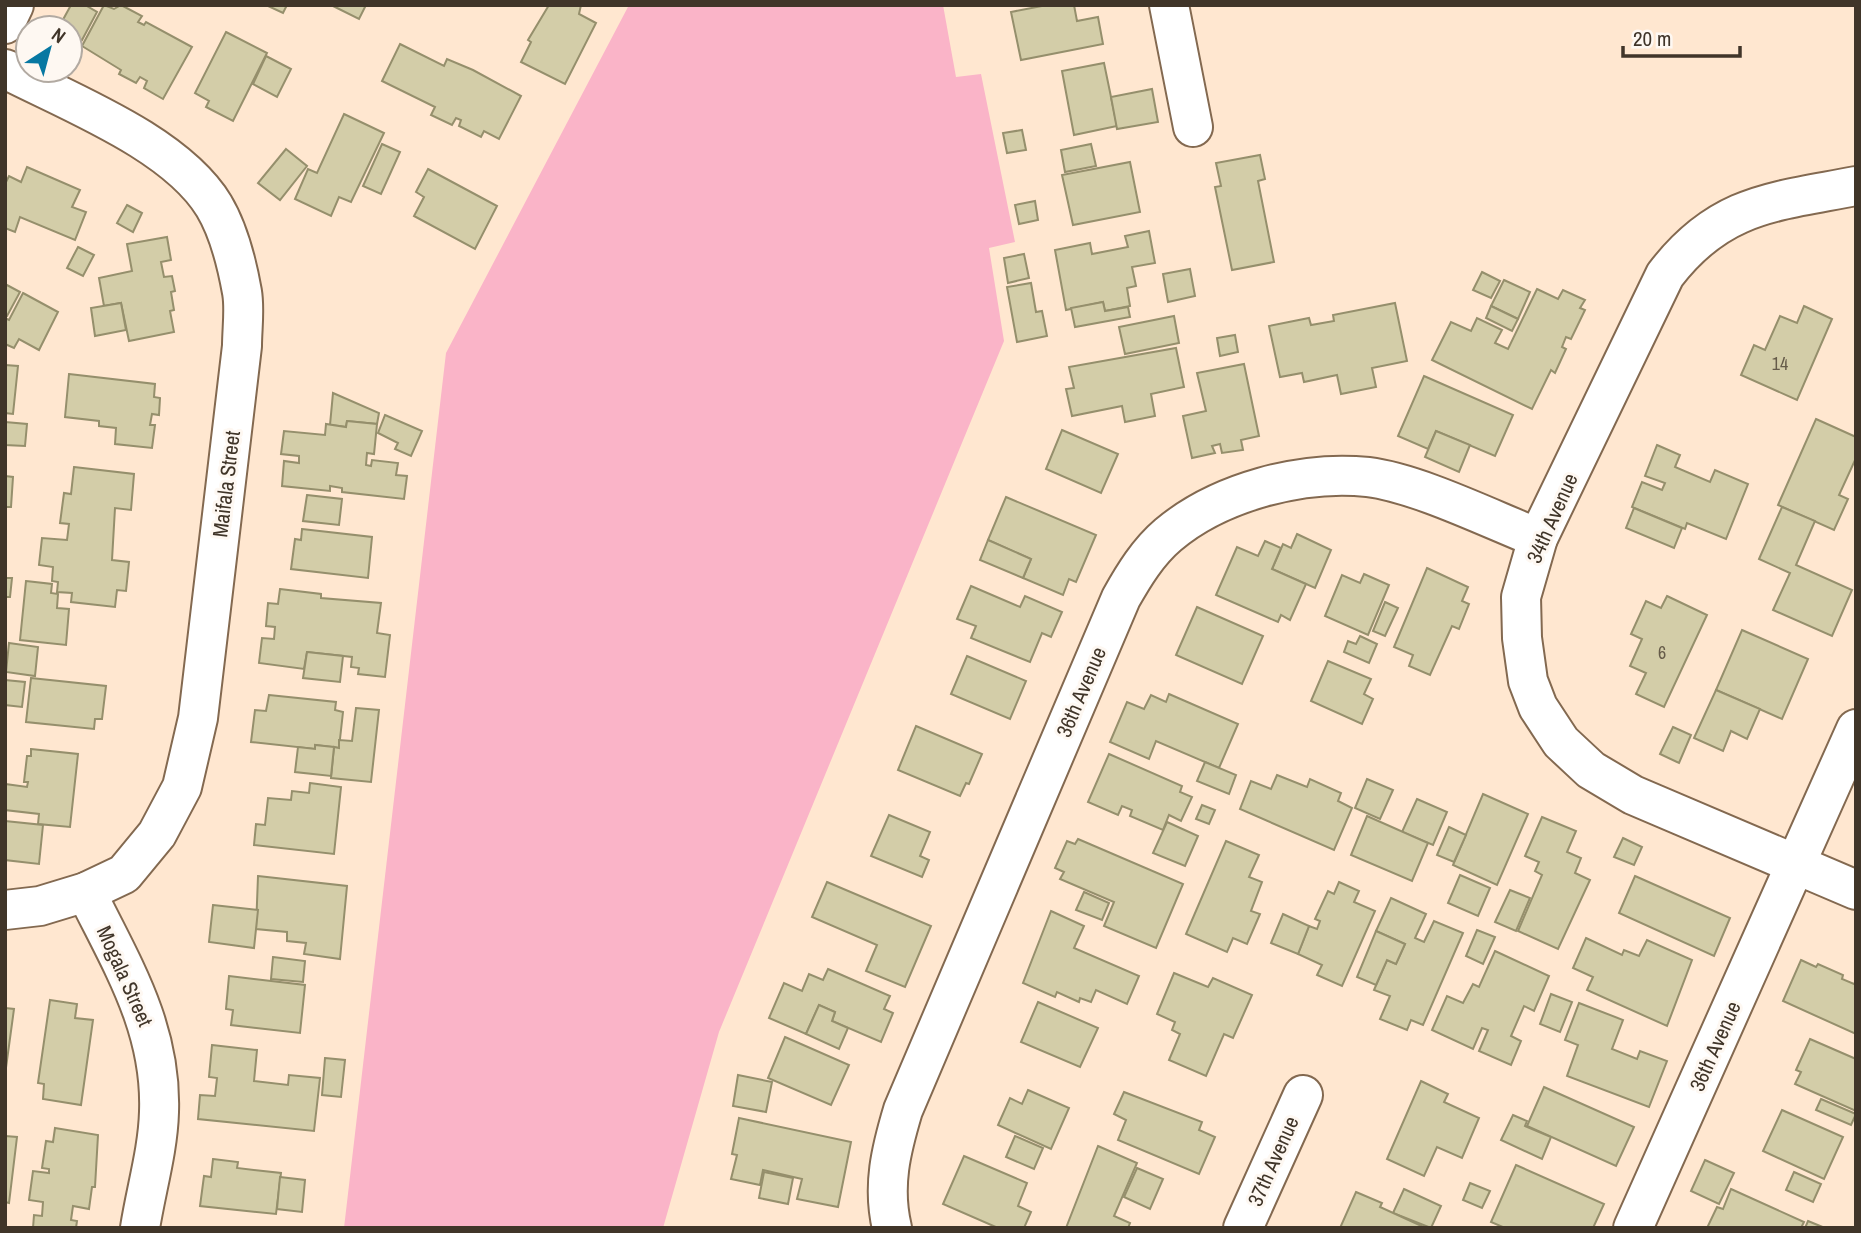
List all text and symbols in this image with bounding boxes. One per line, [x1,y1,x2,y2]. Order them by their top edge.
north arrow [14,14,84,84]
scale bar [1623,14,1740,58]
text: N [47,21,71,49]
text: 20 m [1633,24,1671,53]
house number: 14 [1772,351,1788,376]
street label: Maifala Street [205,429,247,539]
street label: 34th Avenue [1519,468,1585,568]
house number: 6 [1658,640,1666,665]
street label: 36th Avenue [1049,642,1113,742]
street label: Mogala Street [90,921,160,1031]
street label: 36th Avenue [1682,996,1748,1096]
street label: 37th Avenue [1240,1111,1306,1211]

